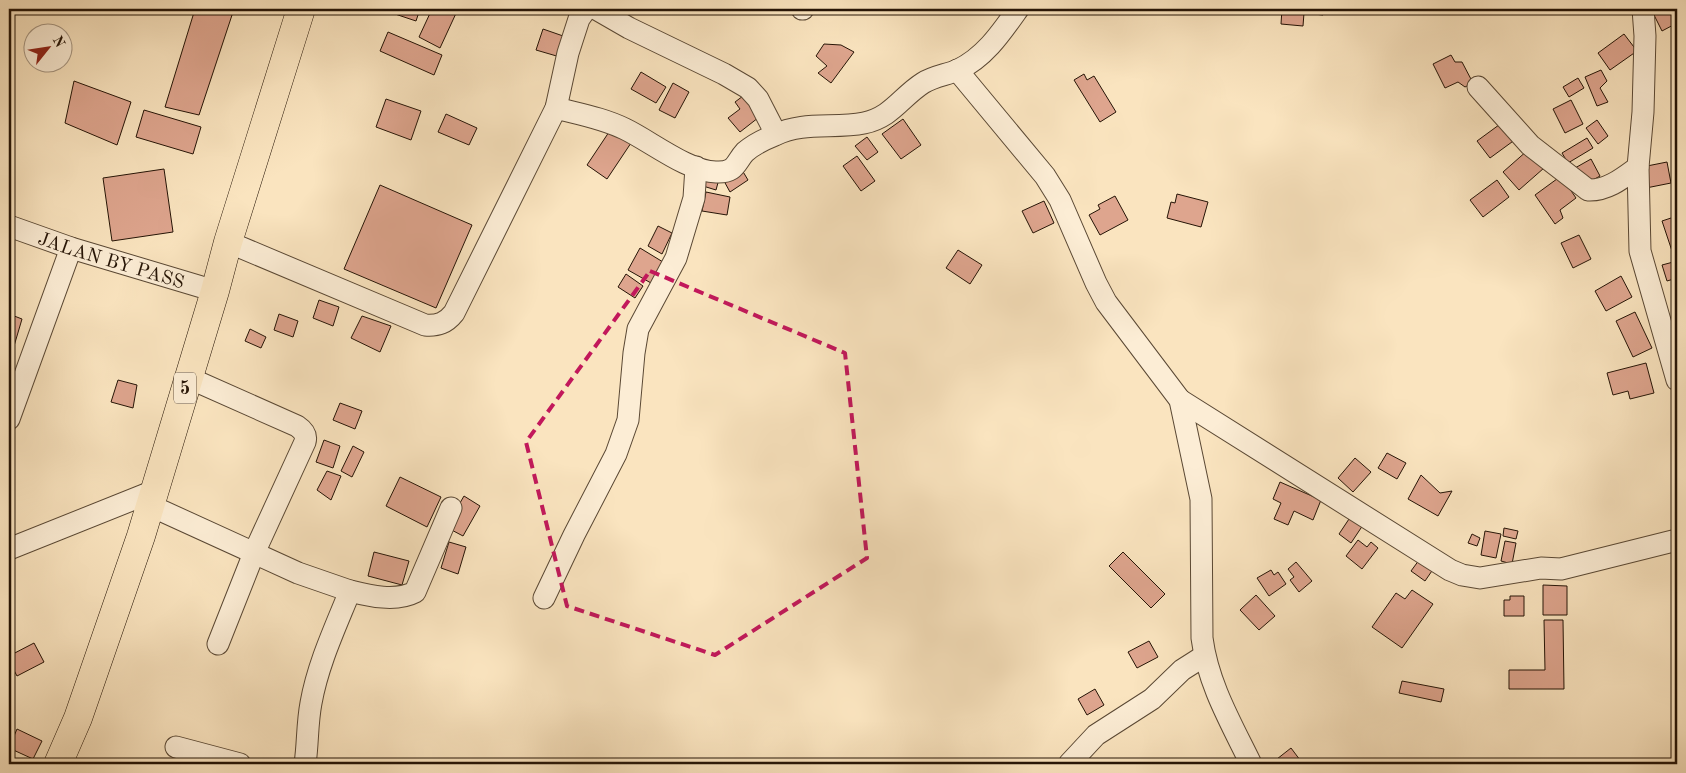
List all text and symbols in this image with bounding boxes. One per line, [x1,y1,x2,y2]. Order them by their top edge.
north arrow [22,22,72,72]
text: N [50,34,67,50]
street label: JALAN BY PASS [35,230,186,293]
road number: 5 [174,372,196,403]

